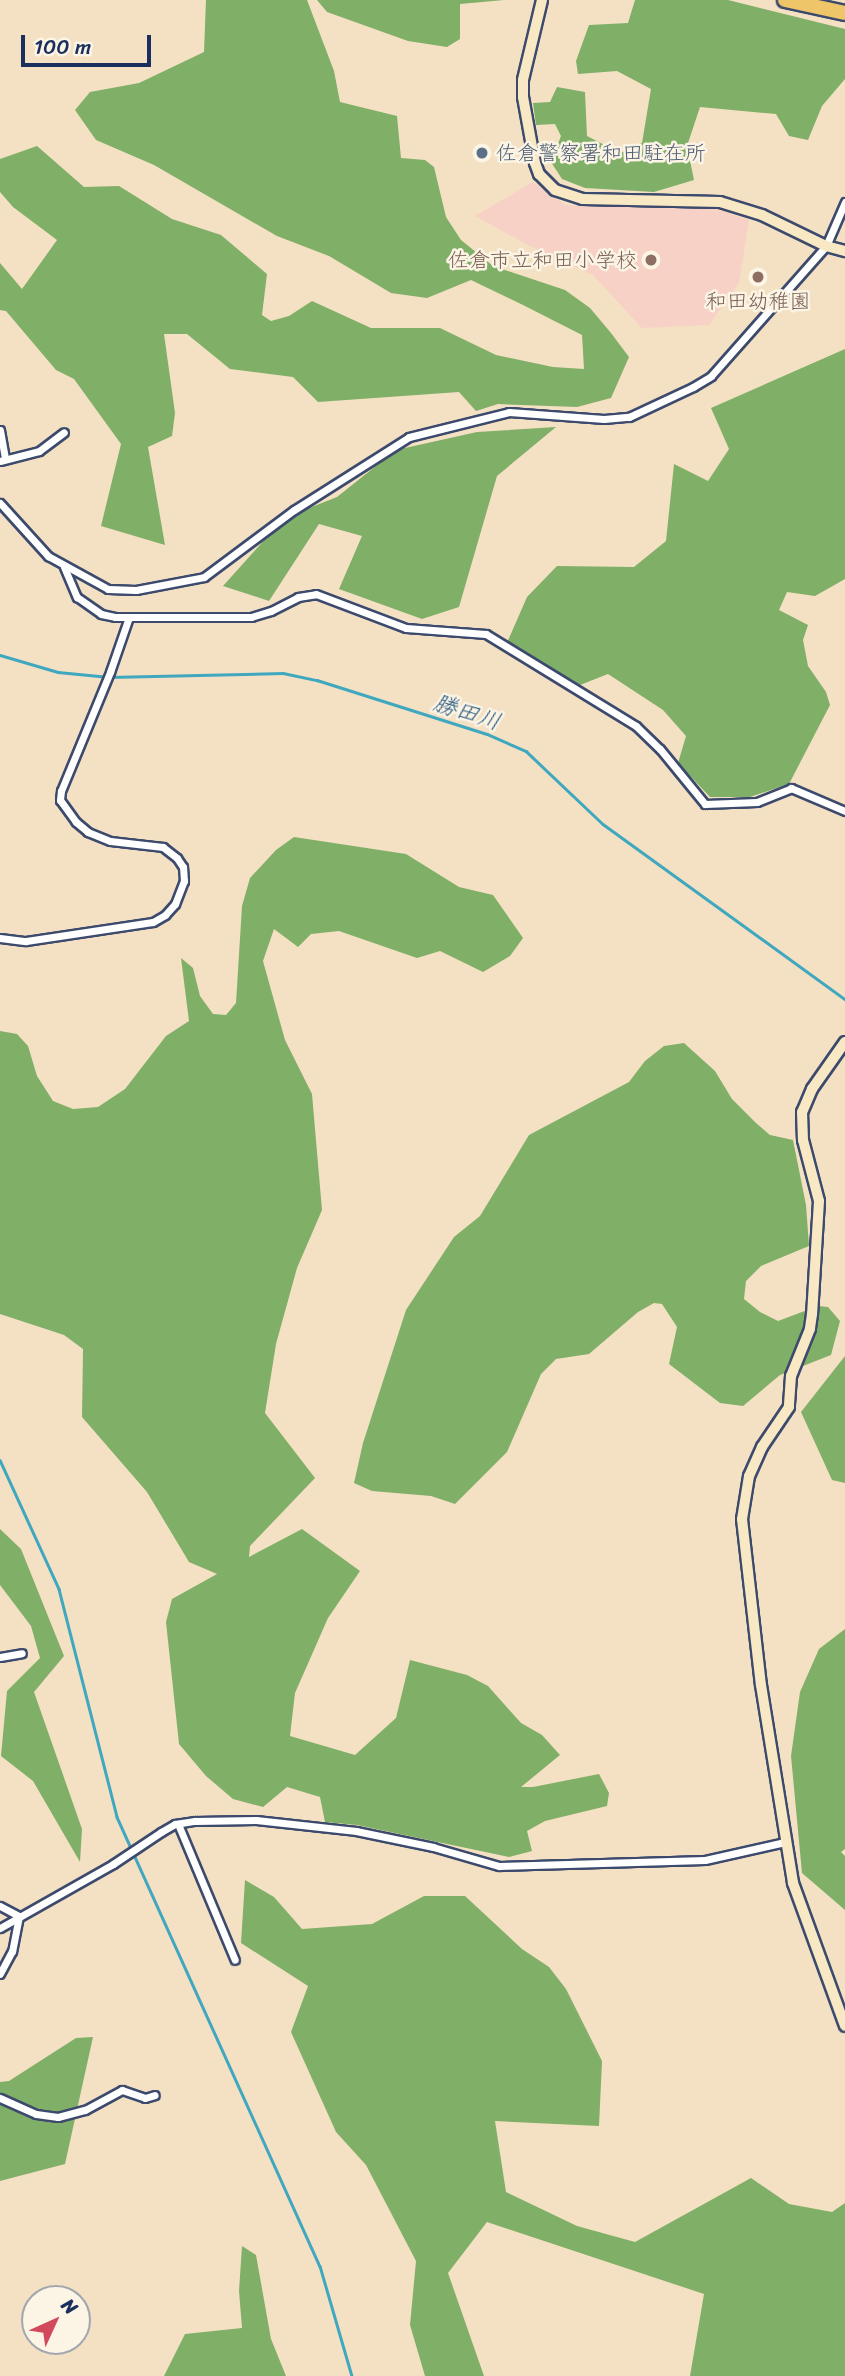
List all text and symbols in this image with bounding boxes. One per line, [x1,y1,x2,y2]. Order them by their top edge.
scale bar [24,21,154,65]
text: 100 m [34,28,91,66]
place label: 佐倉警察署和田駐在所 [496,140,706,166]
marker: 佐倉警察署和田駐在所 [474,145,490,161]
place label: 佐倉市立和田小学校 [448,247,637,273]
marker: 佐倉市立和田小学校 [643,252,659,268]
marker: 和田幼稚園 [750,269,766,285]
place label: 和田幼稚園 [706,288,810,314]
water label: 勝田川 [430,689,504,737]
north arrow [21,2285,91,2355]
text: N [53,2290,86,2323]

